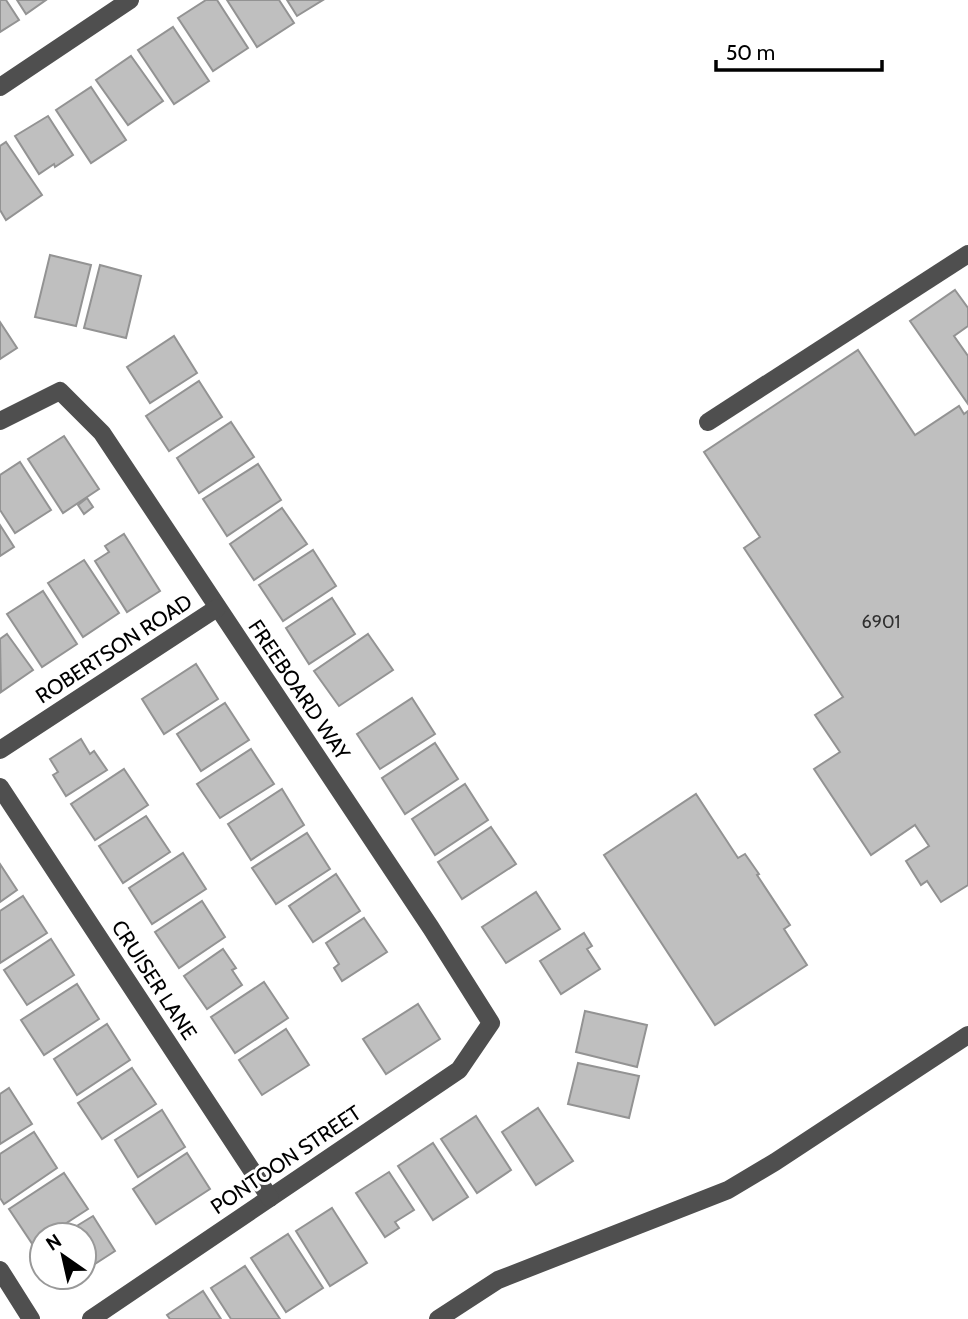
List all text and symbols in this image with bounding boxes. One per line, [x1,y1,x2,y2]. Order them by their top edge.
scale bar [716,28,882,72]
text: 50 m [726,40,775,65]
street label: ROBERTSON ROAD [31,589,197,708]
house number: 6901 [862,611,900,633]
street label: FREEBOARD WAY [243,615,356,765]
street label: CRUISER LANE [107,915,202,1044]
street label: PONTOON STREET [206,1100,366,1219]
north arrow [28,1221,98,1291]
text: N [42,1229,66,1256]

